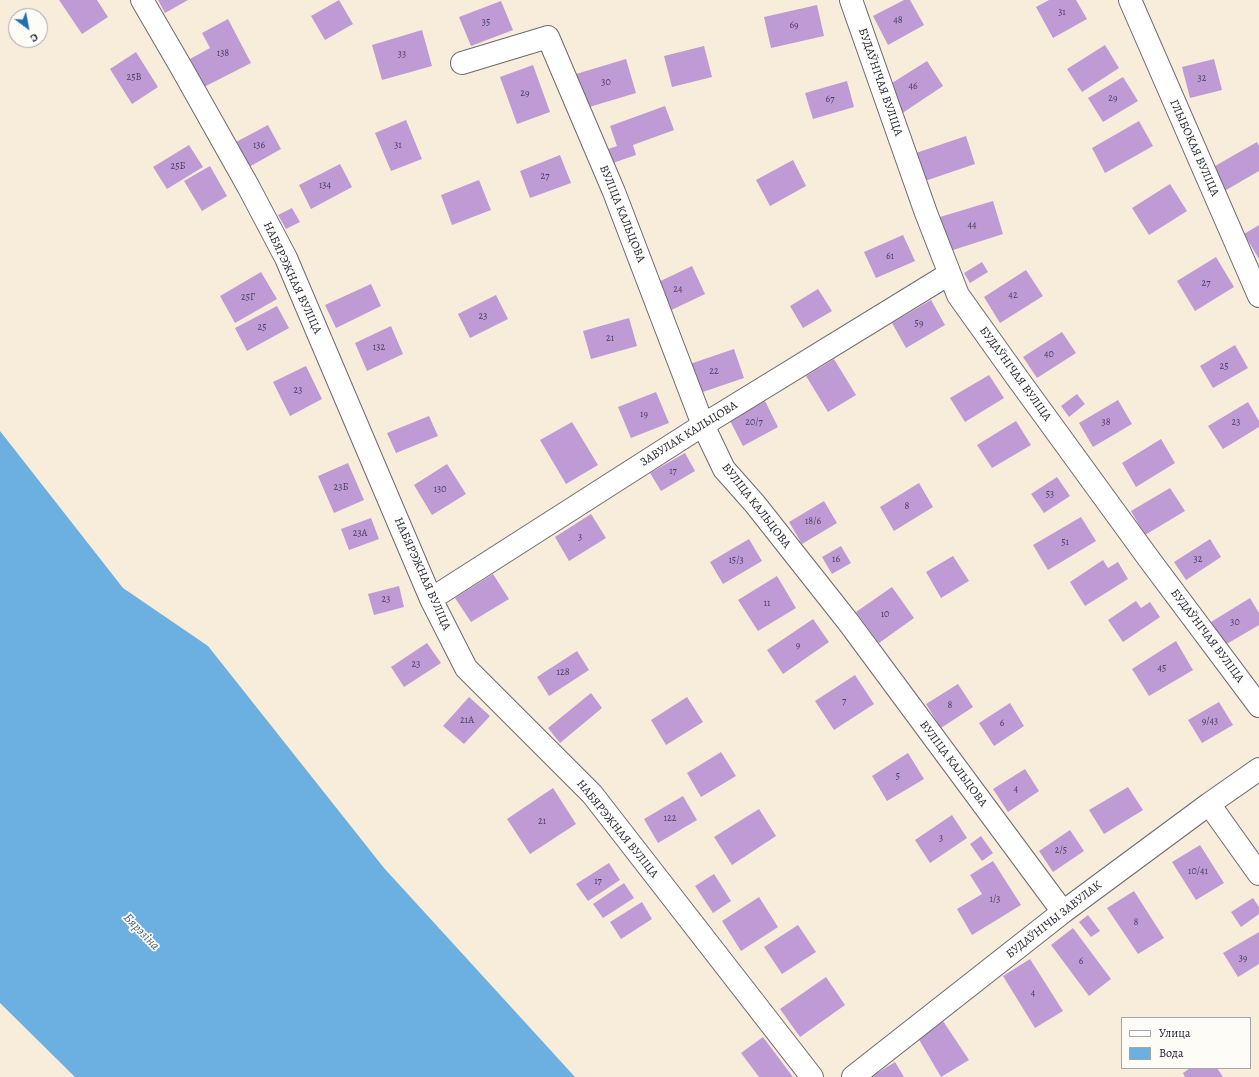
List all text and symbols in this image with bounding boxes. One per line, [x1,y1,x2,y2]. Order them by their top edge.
house number: 31 [1058,7,1066,19]
north arrow [8,8,48,48]
house number: 48 [893,15,903,27]
house number: 35 [482,17,490,29]
house number: 69 [789,20,799,32]
street label: БУДАЎНІЧАЯ ВУЛІЦА [855,26,905,138]
text: С [27,30,41,46]
house number: 138 [217,48,229,60]
house number: 33 [398,49,406,61]
house number: 25В [126,72,142,84]
house number: 32 [1198,73,1206,85]
house number: 30 [601,77,611,89]
house number: 46 [908,81,918,93]
house number: 29 [520,88,530,100]
house number: 29 [1108,93,1118,105]
house number: 67 [826,94,834,106]
street label: ГЛЫБОКАЯ ВУЛІЦА [1166,97,1222,199]
house number: 136 [253,140,265,152]
house number: 31 [394,140,402,152]
house number: 25Б [170,161,186,173]
street label: ВУЛІЦА КАЛЬЦОВА [596,163,648,265]
house number: 27 [541,171,549,183]
house number: 134 [319,180,331,192]
street label: НАБЯРЭЖНАЯ ВУЛІЦА [260,220,324,336]
house number: 44 [967,220,977,232]
house number: 61 [886,251,894,263]
house number: 27 [1202,278,1210,290]
house number: 24 [673,284,683,296]
house number: 42 [1008,290,1018,302]
house number: 25Г [241,292,255,304]
house number: 23 [479,311,487,323]
house number: 59 [915,318,923,330]
house number: 25 [257,322,267,334]
street label: БУДАЎНІЧАЯ ВУЛІЦА [976,324,1054,424]
house number: 21 [606,333,614,345]
house number: 132 [373,342,385,354]
house number: 40 [1044,349,1054,361]
house number: 25 [1219,361,1229,373]
house number: 22 [709,366,719,378]
house number: 23 [294,385,302,397]
street label: ЗАВУЛАК КАЛЬЦОВА [638,398,740,470]
house number: 19 [640,409,648,421]
house number: 20/7 [745,417,763,429]
house number: 38 [1101,417,1111,429]
house number: 23 [1232,417,1240,429]
street label: ВУЛІЦА КАЛЬЦОВА [718,461,794,551]
house number: 17 [669,466,677,478]
house number: 23Б [334,482,348,494]
house number: 130 [434,484,446,496]
house number: 53 [1046,489,1054,501]
house number: 8 [905,501,909,513]
street label: НАБЯРЭЖНАЯ ВУЛІЦА [391,515,453,633]
house number: 18/6 [805,516,821,528]
house number: 23А [353,528,367,540]
house number: 3 [578,532,582,544]
house number: 51 [1061,537,1069,549]
house number: 16 [832,554,840,566]
house number: 32 [1194,554,1202,566]
house number: 15/3 [728,555,744,567]
street label: БУДАЎНІЧАЯ ВУЛІЦА [1167,586,1247,686]
house number: 23 [382,594,390,606]
house number: 11 [764,598,770,610]
house number: 10 [881,609,889,621]
house number: 30 [1230,617,1240,629]
house number: 9 [796,640,800,652]
house number: 23 [412,659,420,671]
house number: 45 [1158,663,1166,675]
house number: 128 [556,667,570,679]
house number: 7 [842,696,846,708]
house number: 8 [948,700,952,712]
house number: 21А [460,715,474,727]
house number: 9/43 [1202,716,1218,728]
street label: ВУЛІЦА КАЛЬЦОВА [916,718,990,810]
house number: 6 [1000,718,1004,730]
house number: 5 [896,771,900,783]
street label: НАБЯРЭЖНАЯ ВУЛІЦА [573,777,661,881]
house number: 4 [1014,784,1018,796]
house number: 122 [664,813,676,825]
house number: 21 [538,816,546,828]
house number: 3 [939,833,943,845]
house number: 2/5 [1055,845,1067,857]
house number: 10/41 [1188,866,1208,878]
house number: 17 [594,876,602,888]
street label: БУДАЎНІЧЫ ЗАВУЛАК [1003,878,1105,962]
house number: 1/3 [990,894,1000,906]
water label: Бярэзіна [120,910,162,954]
house number: 8 [1134,917,1138,929]
house number: 39 [1239,953,1247,965]
house number: 6 [1079,956,1083,968]
house number: 4 [1031,988,1035,1000]
legend [1121,1017,1251,1069]
text: Улица [1159,1025,1190,1041]
text: Вода [1159,1045,1184,1061]

